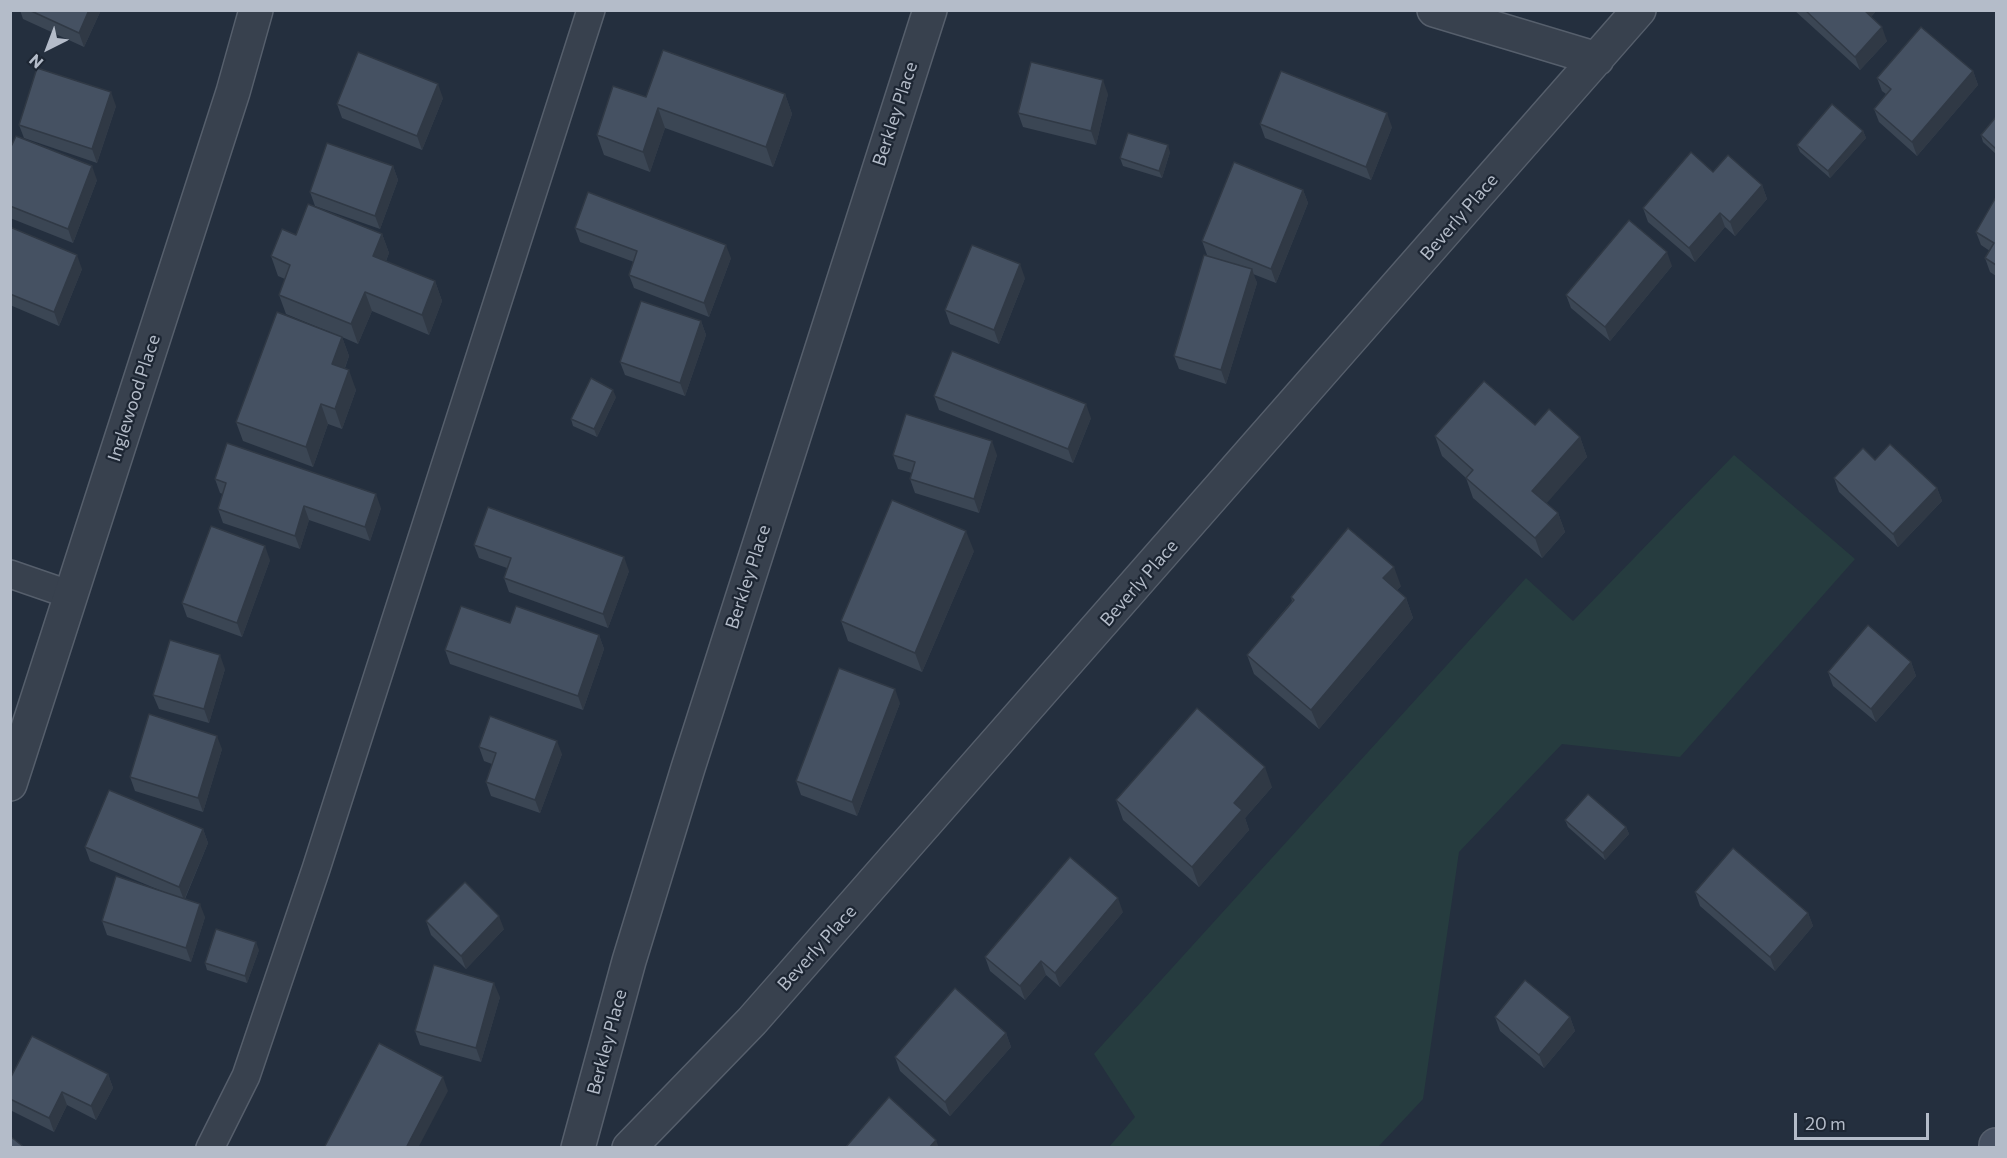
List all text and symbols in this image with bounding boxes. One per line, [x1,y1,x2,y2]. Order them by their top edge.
north arrow [18,18,78,78]
text: N [25,51,46,73]
street label: Berkley Place [868,59,922,169]
street label: Beverly Place [1416,169,1502,265]
street label: Inglewood Place [103,332,165,464]
street label: Berkley Place [721,522,775,632]
street label: Beverly Place [1096,535,1182,631]
street label: Beverly Place [773,901,861,995]
street label: Berkley Place [583,987,631,1097]
scale bar [1797,1101,1932,1139]
text: 20 m [1805,1112,1846,1134]

